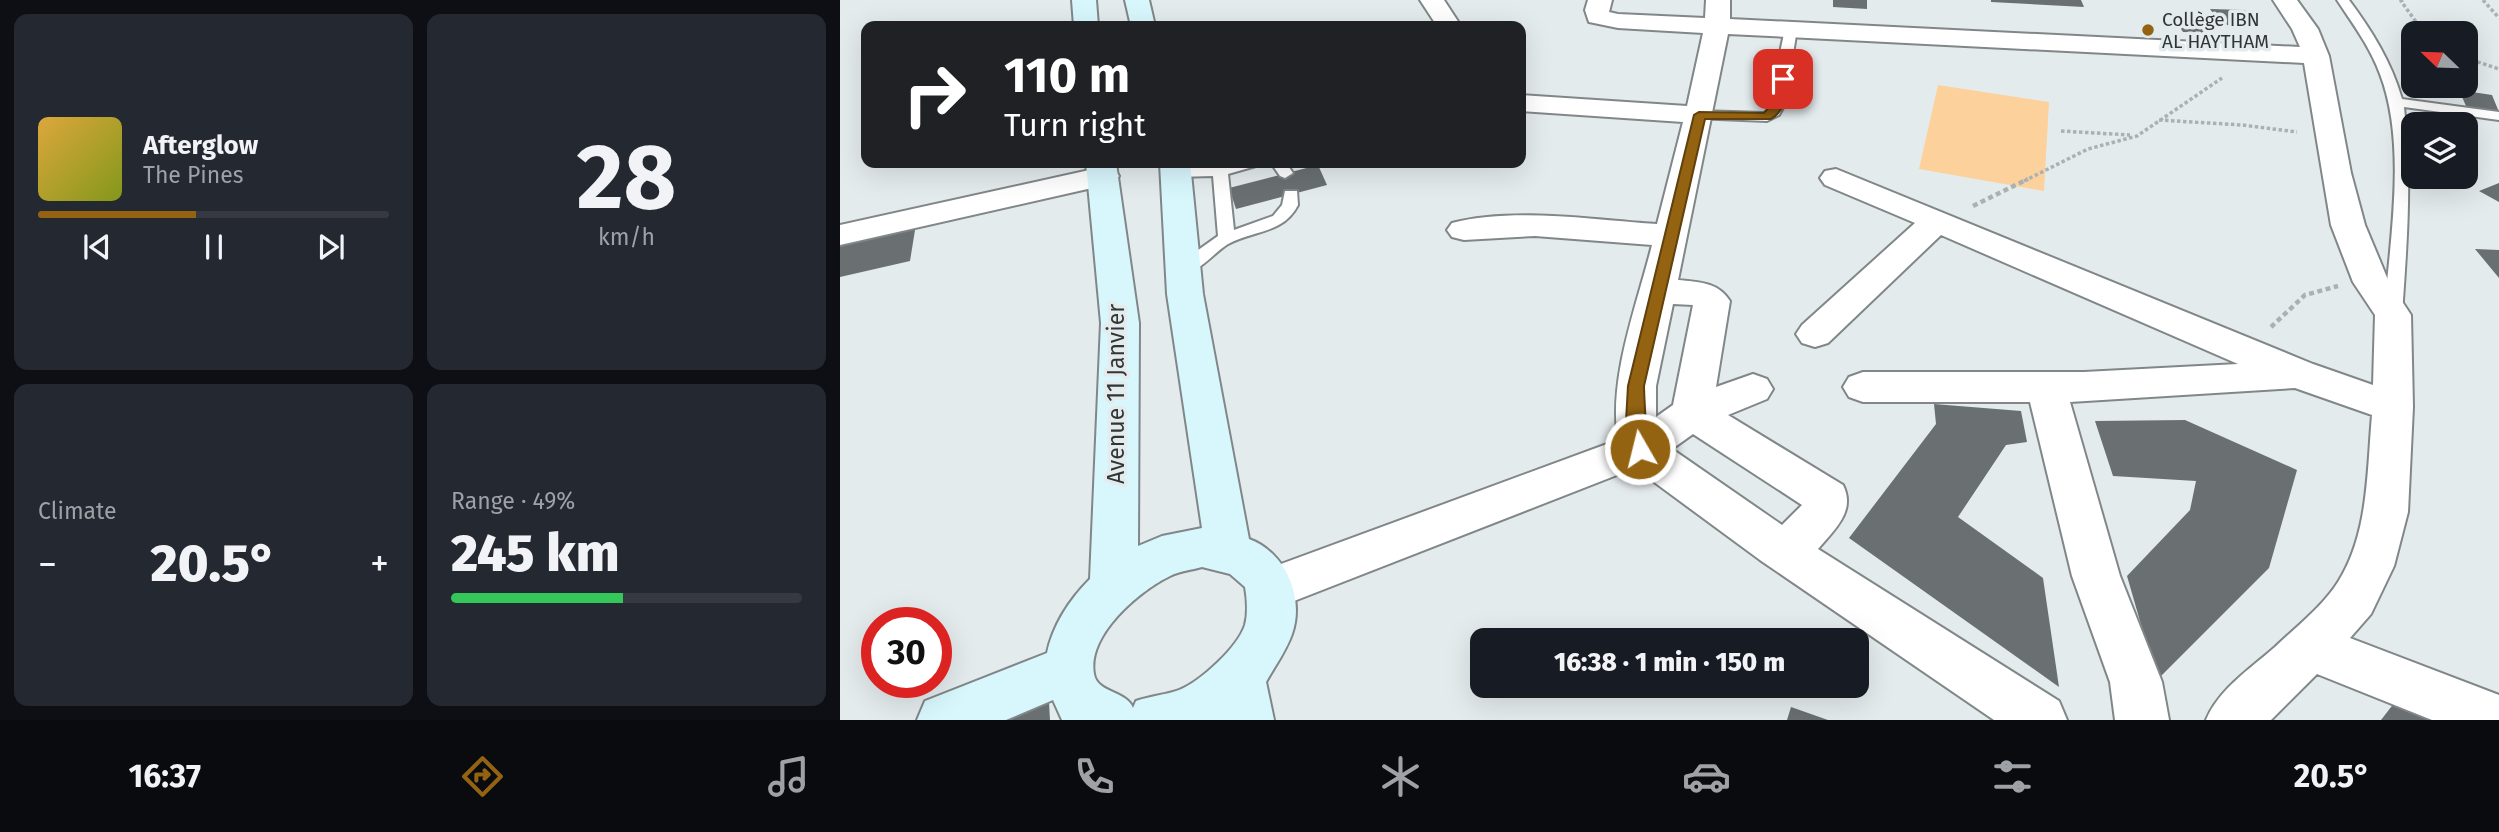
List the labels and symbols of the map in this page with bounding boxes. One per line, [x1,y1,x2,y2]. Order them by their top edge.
place label: Collège IBN AL HAYTHAM [2162,8,2269,53]
north arrow [2401,21,2478,98]
marker: Collège IBN AL HAYTHAM [2140,22,2156,38]
pin [1753,49,1813,109]
street label: Avenue 11 Janvier [1102,304,1130,484]
position arrow [1603,412,1677,486]
speed limit sign: 30 [861,607,952,698]

